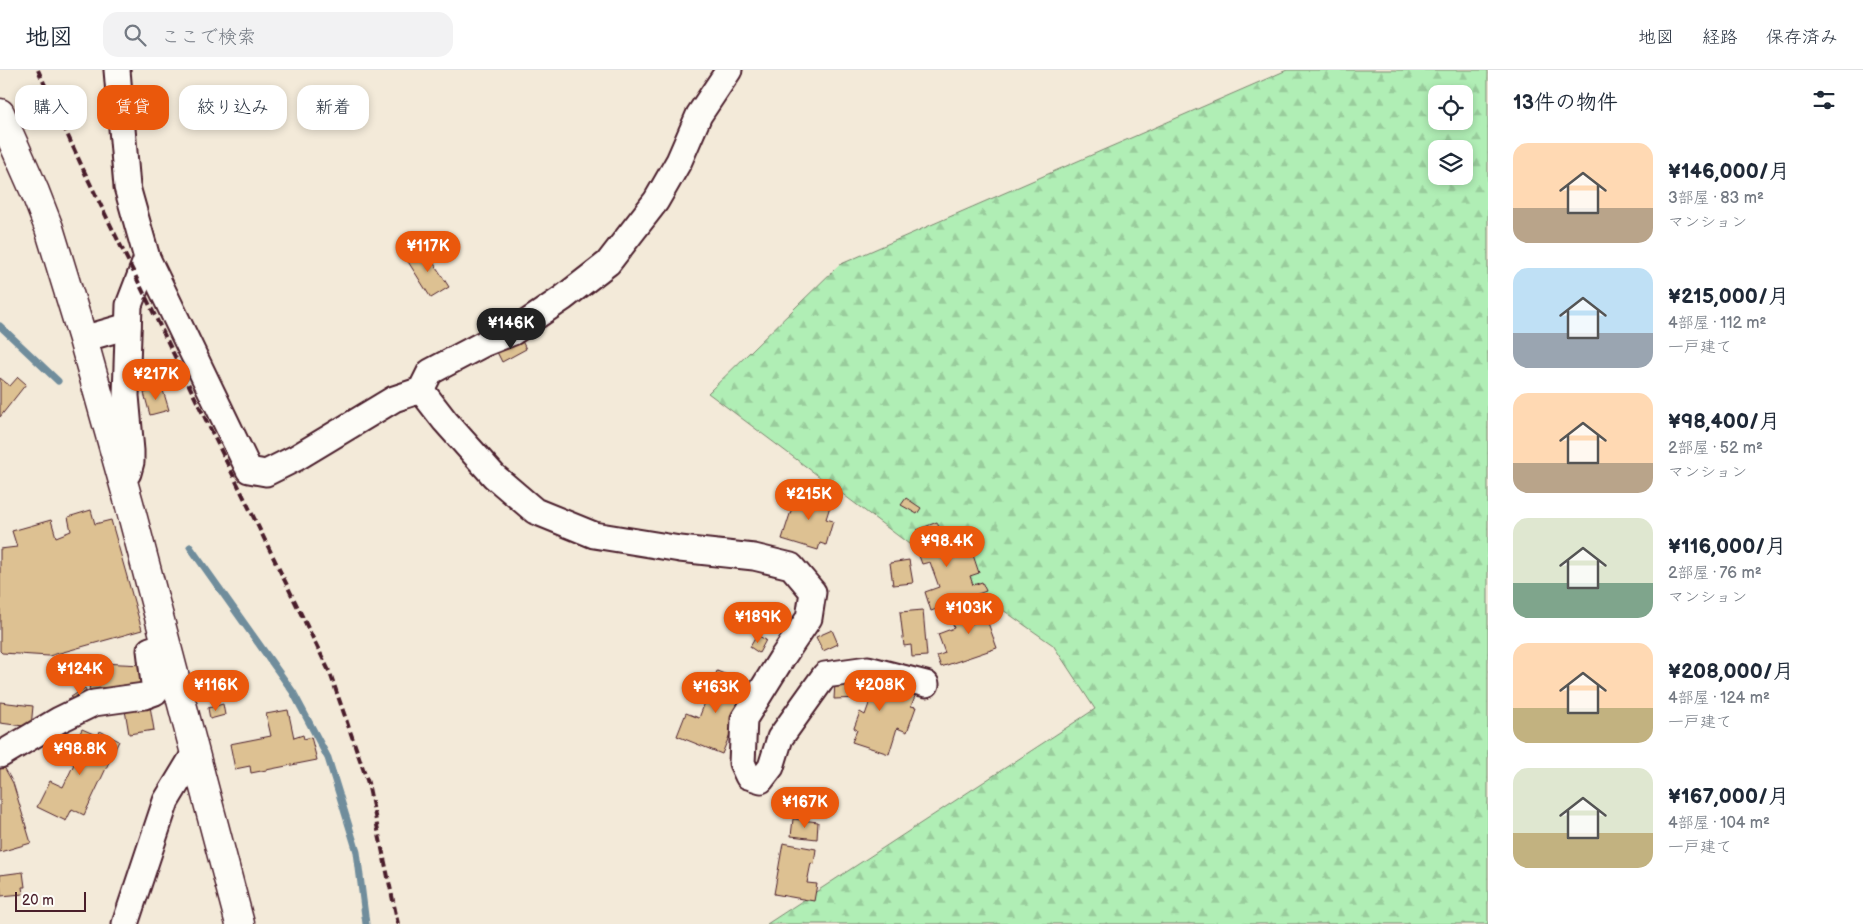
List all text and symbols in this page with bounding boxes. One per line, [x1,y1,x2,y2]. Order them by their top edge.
search box [103,12,453,57]
icon: search [121,21,149,49]
text: 地図 [25,23,73,52]
text: ここで検索 [161,26,256,49]
text: 地図 [1638,27,1674,48]
text: 経路 [1702,27,1738,48]
text: 保存済み [1766,27,1838,48]
chip: 購入 [15,85,87,130]
chip: 賃貸 [97,85,169,130]
chip: 絞り込み [179,85,287,130]
chip: 新着 [297,85,369,130]
map controls [1428,85,1473,185]
button: locate [1428,85,1473,130]
icon: filters [1810,86,1838,114]
text: 13件の物件 [1513,90,1618,115]
button: layers [1428,140,1473,185]
text: ¥146,000/月 [1668,159,1790,184]
icon: home [1553,163,1613,223]
text: 3部屋 · 83 m² [1668,189,1764,208]
text: マンション [1668,213,1747,232]
pin: ¥117K [393,230,463,273]
text: ¥117K [406,237,450,256]
text: ¥215,000/月 [1668,284,1789,309]
icon: home [1553,288,1613,348]
pin: ¥146K [476,308,546,350]
text: ¥146K [488,314,534,333]
text: 4部屋 · 112 m² [1668,314,1766,333]
text: 一戸建て [1668,338,1732,357]
pin: ¥217K [121,358,191,401]
text: ¥217K [133,365,179,384]
text: ¥98,400/月 [1668,409,1780,434]
icon: home [1553,413,1613,473]
text: 2部屋 · 52 m² [1668,439,1763,458]
text: マンション [1668,463,1747,482]
pin: ¥215K [774,478,844,521]
text: ¥215K [786,485,832,504]
pin: ¥98.4K [906,526,988,568]
text: ¥98.4K [921,532,973,551]
text: ¥116,000/月 [1668,534,1786,559]
icon: home [1553,538,1613,598]
text: 2部屋 · 76 m² [1668,564,1762,583]
text: マンション [1668,588,1747,607]
pin: ¥103K [934,592,1004,635]
text: ¥103K [946,599,992,618]
pin: ¥189K [723,602,793,644]
text: ¥189K [735,608,781,627]
pin: ¥124K [45,654,115,696]
text: ¥208,000/月 [1668,659,1794,684]
text: ¥124K [57,660,103,679]
icon: home [1553,663,1613,723]
pin: ¥116K [181,670,251,712]
pin: ¥208K [845,670,915,712]
pin: ¥163K [681,672,751,714]
text: ¥116K [194,676,238,695]
text: ¥208K [855,676,905,695]
text: ¥163K [693,678,739,697]
text: 4部屋 · 124 m² [1668,689,1770,708]
text: 一戸建て [1668,713,1732,732]
pin: ¥98.8K [39,734,121,776]
text: ¥98.8K [54,740,106,759]
text: ¥167,000/月 [1668,784,1789,809]
pin: ¥167K [770,786,840,829]
icon: home [1553,788,1613,848]
text: ¥167K [782,793,828,812]
text: 4部屋 · 104 m² [1668,814,1770,833]
text: 一戸建て [1668,838,1732,857]
scale bar [15,889,86,912]
text: 20 m [22,892,54,909]

